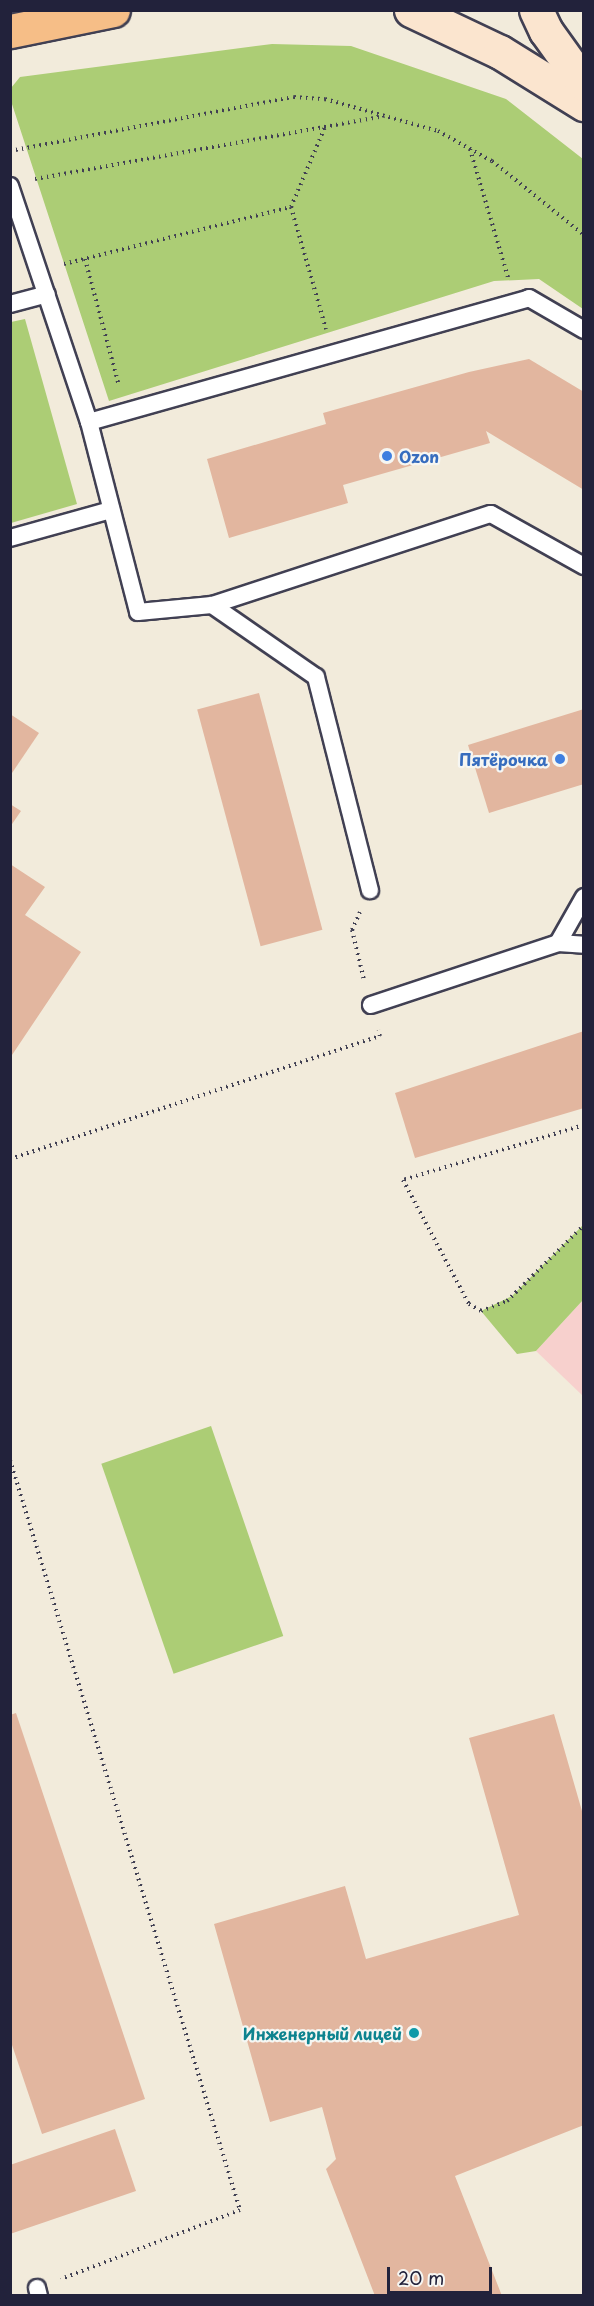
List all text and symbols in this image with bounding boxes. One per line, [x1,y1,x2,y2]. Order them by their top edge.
place label: Ozon [399,446,439,466]
marker: Ozon [380,449,394,463]
place label: Пятёрочка [459,749,548,769]
marker: Пятёрочка [553,752,567,766]
place label: Инженерный лицей [243,2023,402,2043]
marker: Инженерный лицей [407,2026,421,2040]
scale bar [390,2255,495,2293]
text: 20 m [398,2264,444,2291]

